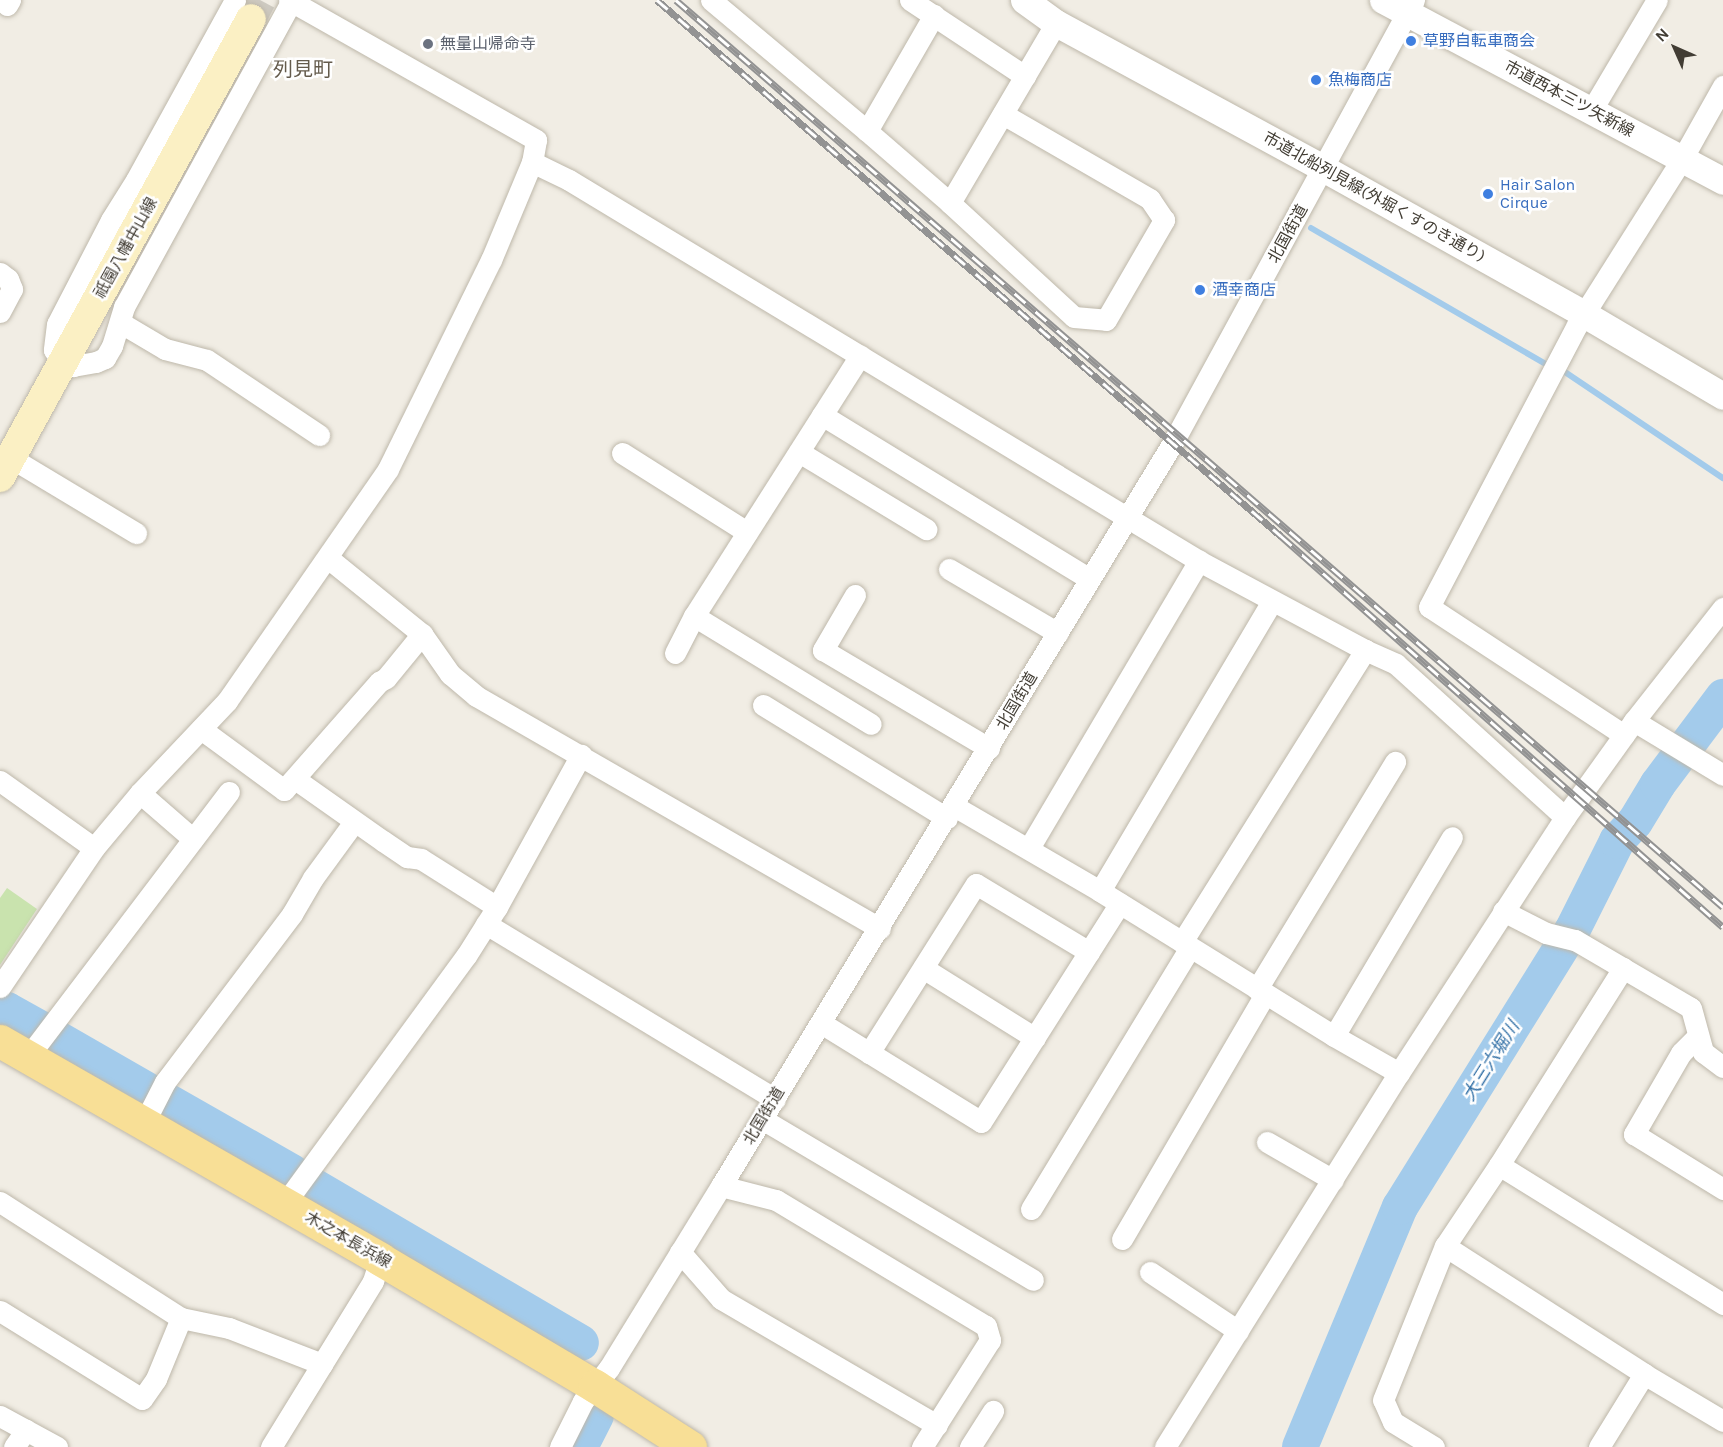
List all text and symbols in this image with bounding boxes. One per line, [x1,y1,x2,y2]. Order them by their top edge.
north arrow [1645,18,1705,78]
text: N [1651,24,1673,46]
place label: 草野自転車商会 [1423,31,1535,51]
place label: 無量山帰命寺 [440,34,536,54]
marker: 草野自転車商会 [1404,34,1418,48]
marker: 無量山帰命寺 [421,37,435,51]
district label: 列見町 [273,57,333,81]
street label: 市道西本三ツ矢新線 [1501,57,1637,141]
place label: 魚梅商店 [1328,70,1392,90]
marker: 魚梅商店 [1309,73,1323,87]
street label: 市道北船列見線(外堀くすのき通り) [1259,128,1489,266]
place label: Hair Salon Cirque [1500,175,1575,213]
marker: Hair Salon Cirque [1481,187,1495,201]
street label: 祇園八幡中山線 [90,194,162,302]
street label: 北国街道 [1264,201,1312,267]
place label: 酒幸商店 [1212,280,1276,300]
marker: 酒幸商店 [1193,283,1207,297]
street label: 北国街道 [992,669,1042,733]
water label: 大三六堀川 [1458,1017,1524,1105]
street label: 北国街道 [739,1084,789,1148]
street label: 木之本長浜線 [302,1208,394,1272]

